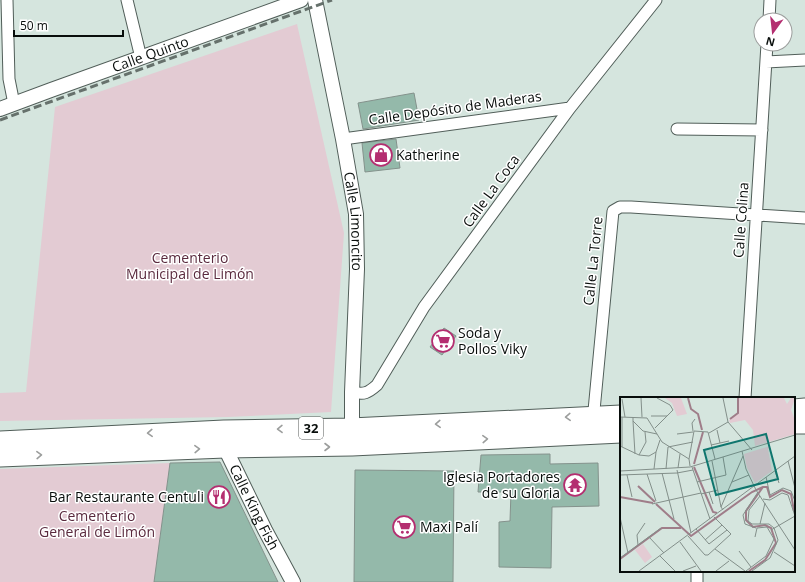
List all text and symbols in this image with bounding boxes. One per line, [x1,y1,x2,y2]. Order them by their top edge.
scale bar [14,12,123,38]
north arrow [753,12,793,52]
text: 50 m [20,17,48,34]
street label: Calle Quinto [109,31,191,76]
text: N [764,34,777,51]
street label: Calle Depósito de Maderas [367,86,543,129]
shop icon: Katherine [368,142,394,168]
place label: Katherine [396,145,460,164]
street label: Calle La Coca [458,150,523,231]
street label: Calle Limoncito [340,170,367,271]
street label: Calle Colina [728,181,753,258]
street label: Calle La Torre [578,215,607,306]
park label: Cementerio Municipal de Limón [126,248,254,283]
place label: Soda y Pollos Viky [458,323,528,358]
supermarket icon: Soda y Pollos Viky [430,328,456,354]
inset map [620,397,795,572]
one-way arrow [565,413,571,422]
road number: 32 [299,417,323,439]
one-way arrow [435,419,441,428]
one-way arrow [277,425,283,433]
one-way arrow [147,429,153,438]
one-way arrow [482,435,488,444]
one-way arrow [324,443,330,451]
one-way arrow [194,444,200,453]
one-way arrow [36,451,42,460]
street label: Calle King Fish [225,461,284,553]
place label: Iglesia Portadores de su Gloria [443,467,560,502]
temple icon: Iglesia Portadores de su Gloria [562,472,588,498]
restaurant icon: Bar Restaurante Centuli [206,484,232,510]
place label: Bar Restaurante Centuli [49,487,204,506]
park label: Cementerio General de Limón [39,506,155,541]
supermarket icon: Maxi Palí [391,514,417,540]
place label: Maxi Palí [420,517,479,536]

